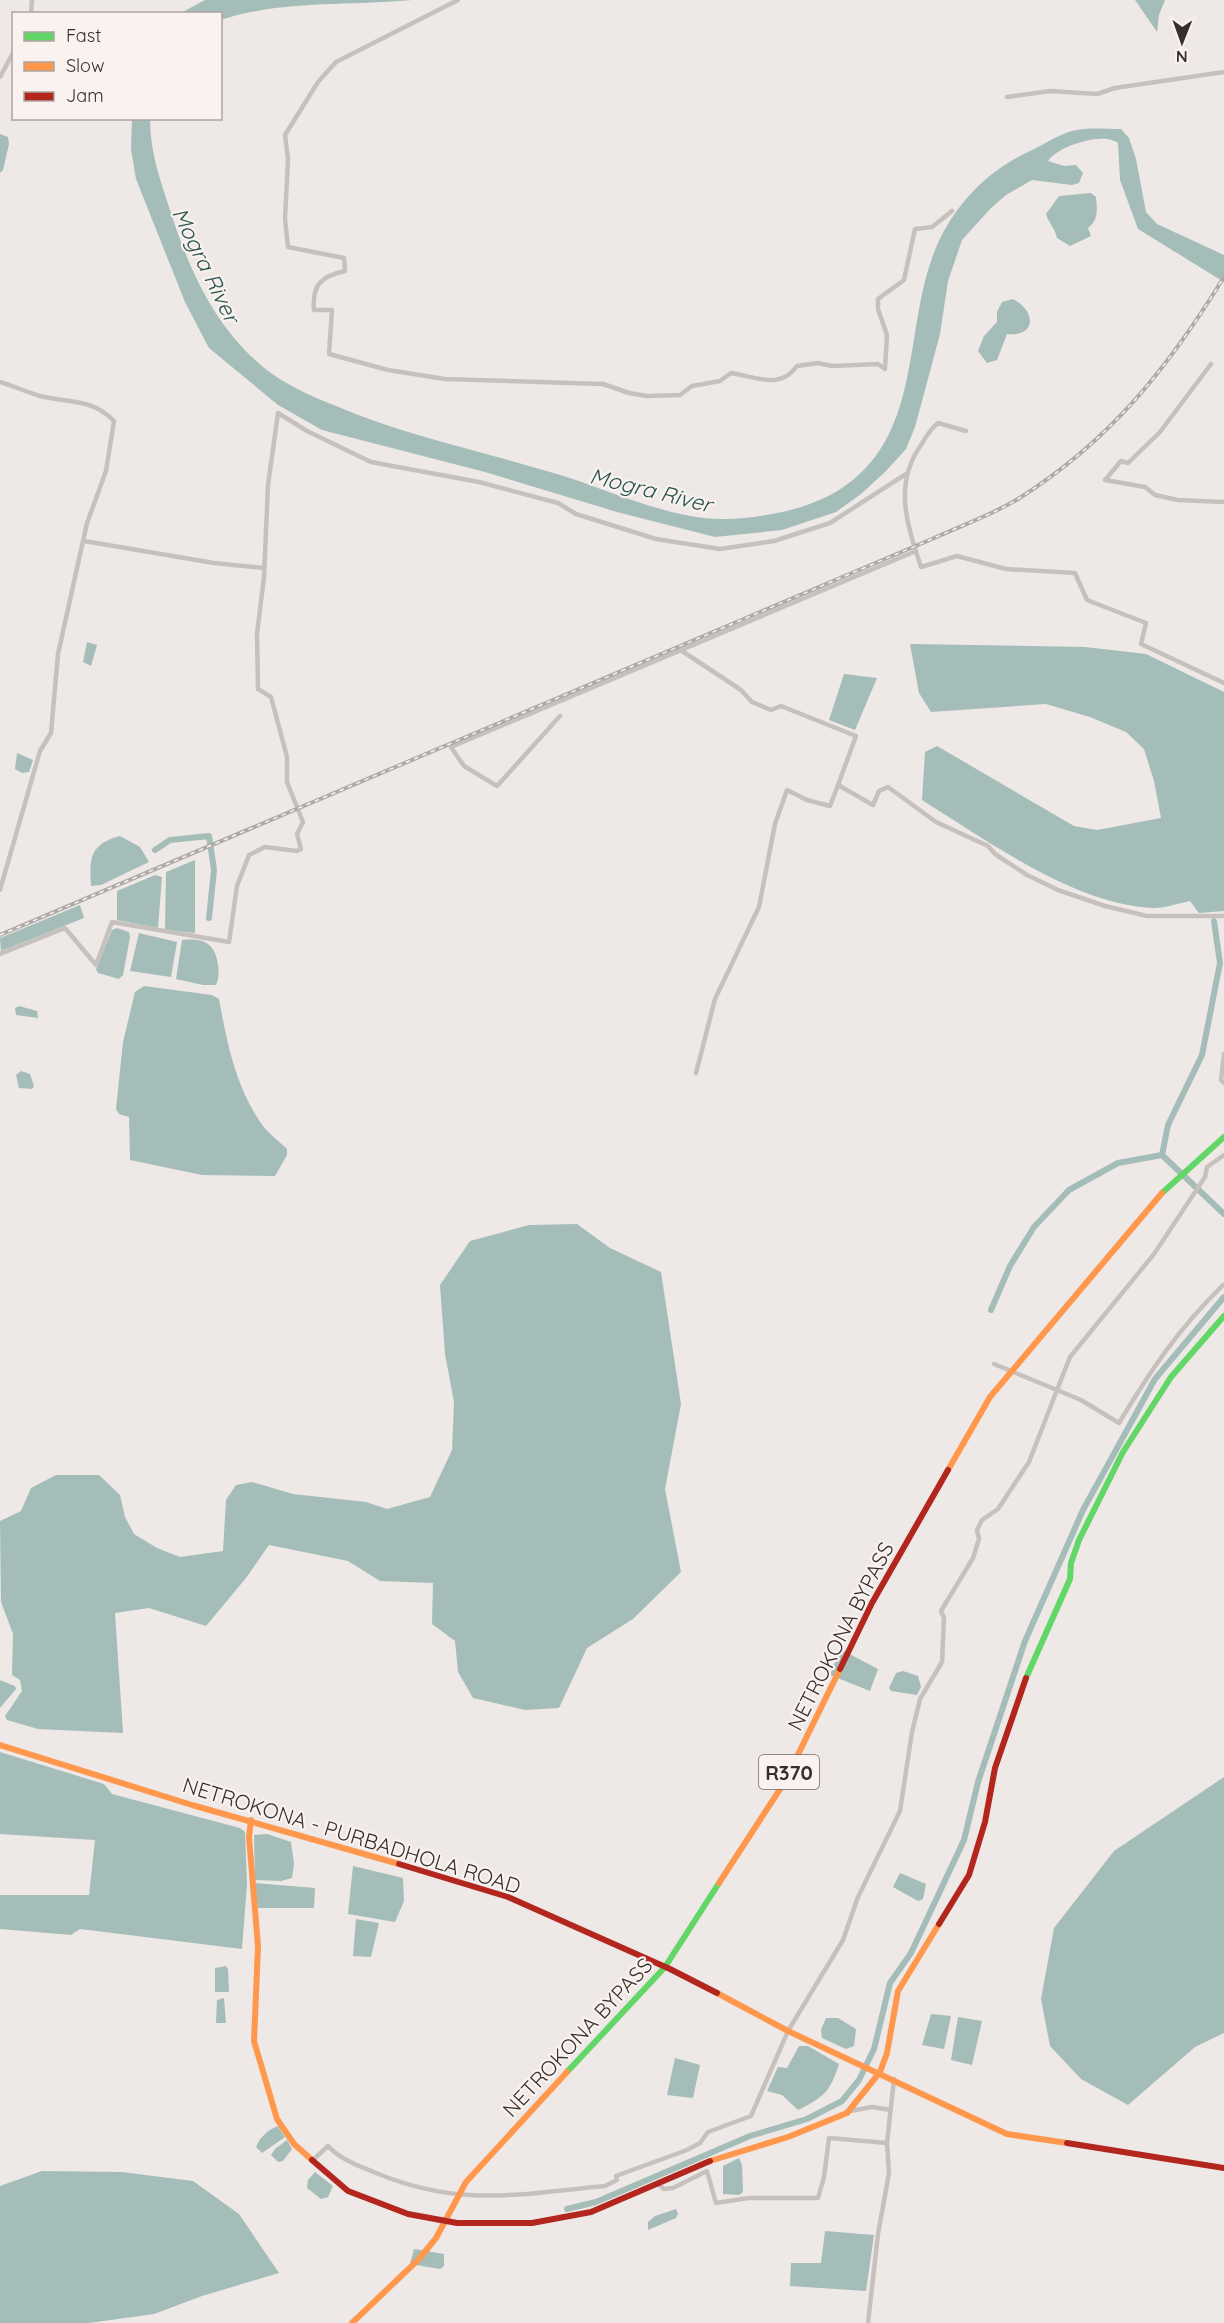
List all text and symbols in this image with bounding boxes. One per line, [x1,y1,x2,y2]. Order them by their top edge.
legend [12,12,222,120]
north arrow [1152,12,1212,72]
text: Fast [66,24,101,47]
text: N [1176,47,1188,67]
text: Slow [66,54,104,77]
text: Jam [66,84,104,107]
water label: Mogra River [166,203,247,329]
water label: Mogra River [587,461,717,519]
street label: NETROKONA BYPASS [781,1537,899,1735]
road number: R370 [759,1755,819,1789]
street label: NETROKONA - PURBADHOLA ROAD [180,1771,524,1899]
street label: NETROKONA BYPASS [497,1952,657,2122]

